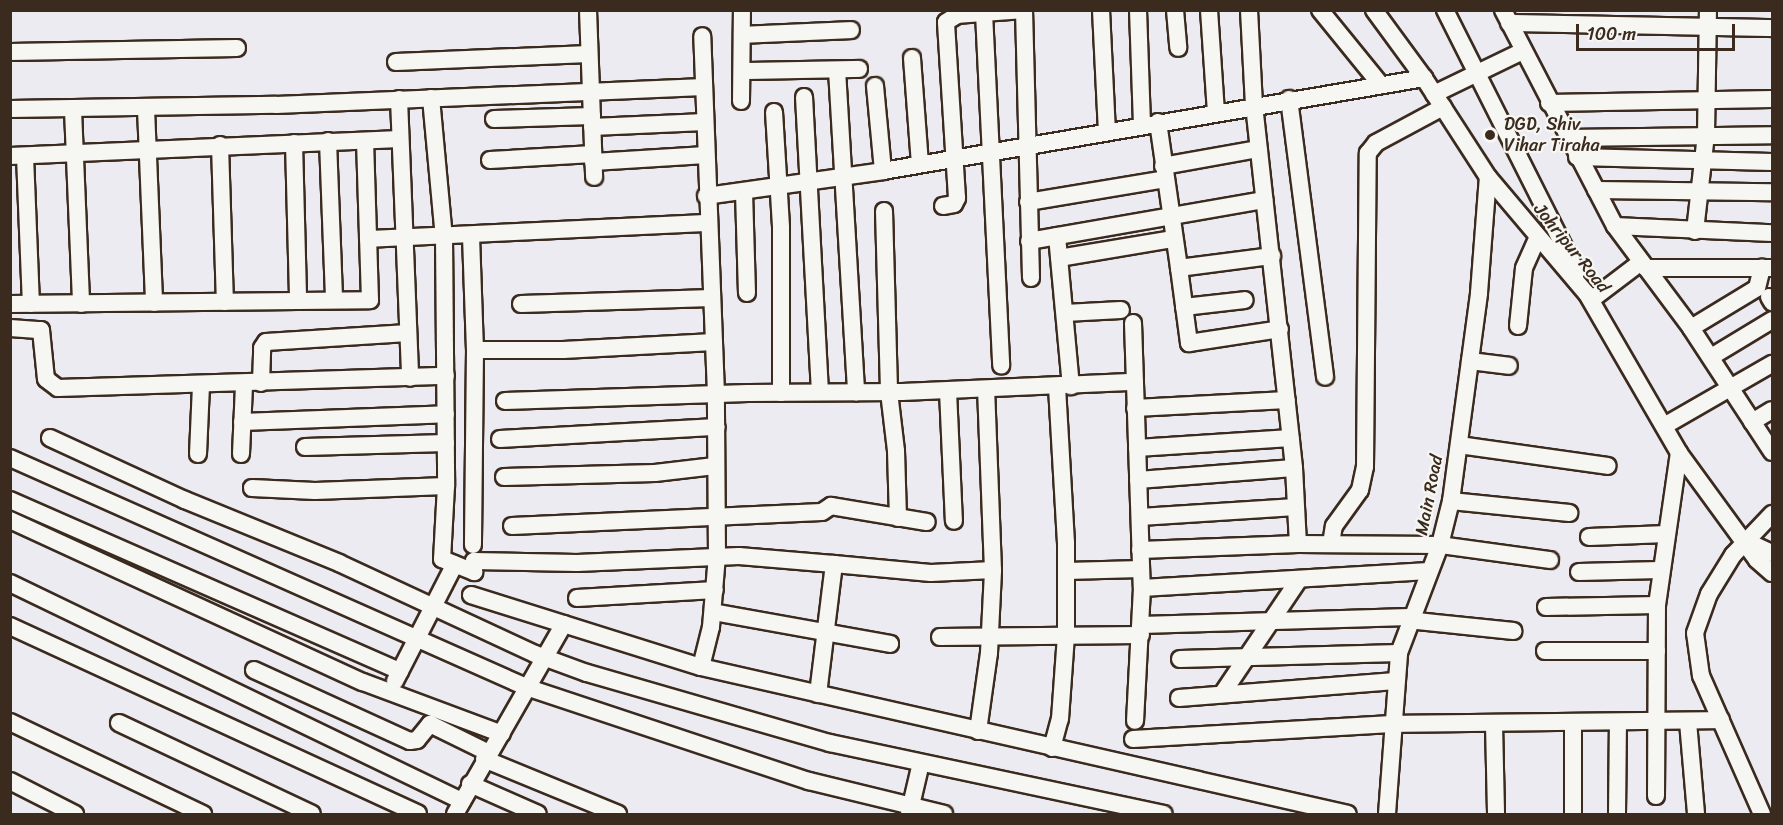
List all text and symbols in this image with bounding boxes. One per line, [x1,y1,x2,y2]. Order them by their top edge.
scale bar [1579,12,1738,50]
text: 100 m [1587,18,1636,50]
place label: DGD, Shiv Vihar Tiraha [1504,114,1600,156]
marker: DGD, Shiv Vihar Tiraha [1481,126,1499,144]
street label: Johripur Road [1529,199,1615,297]
street label: Main Road [1411,453,1447,537]

